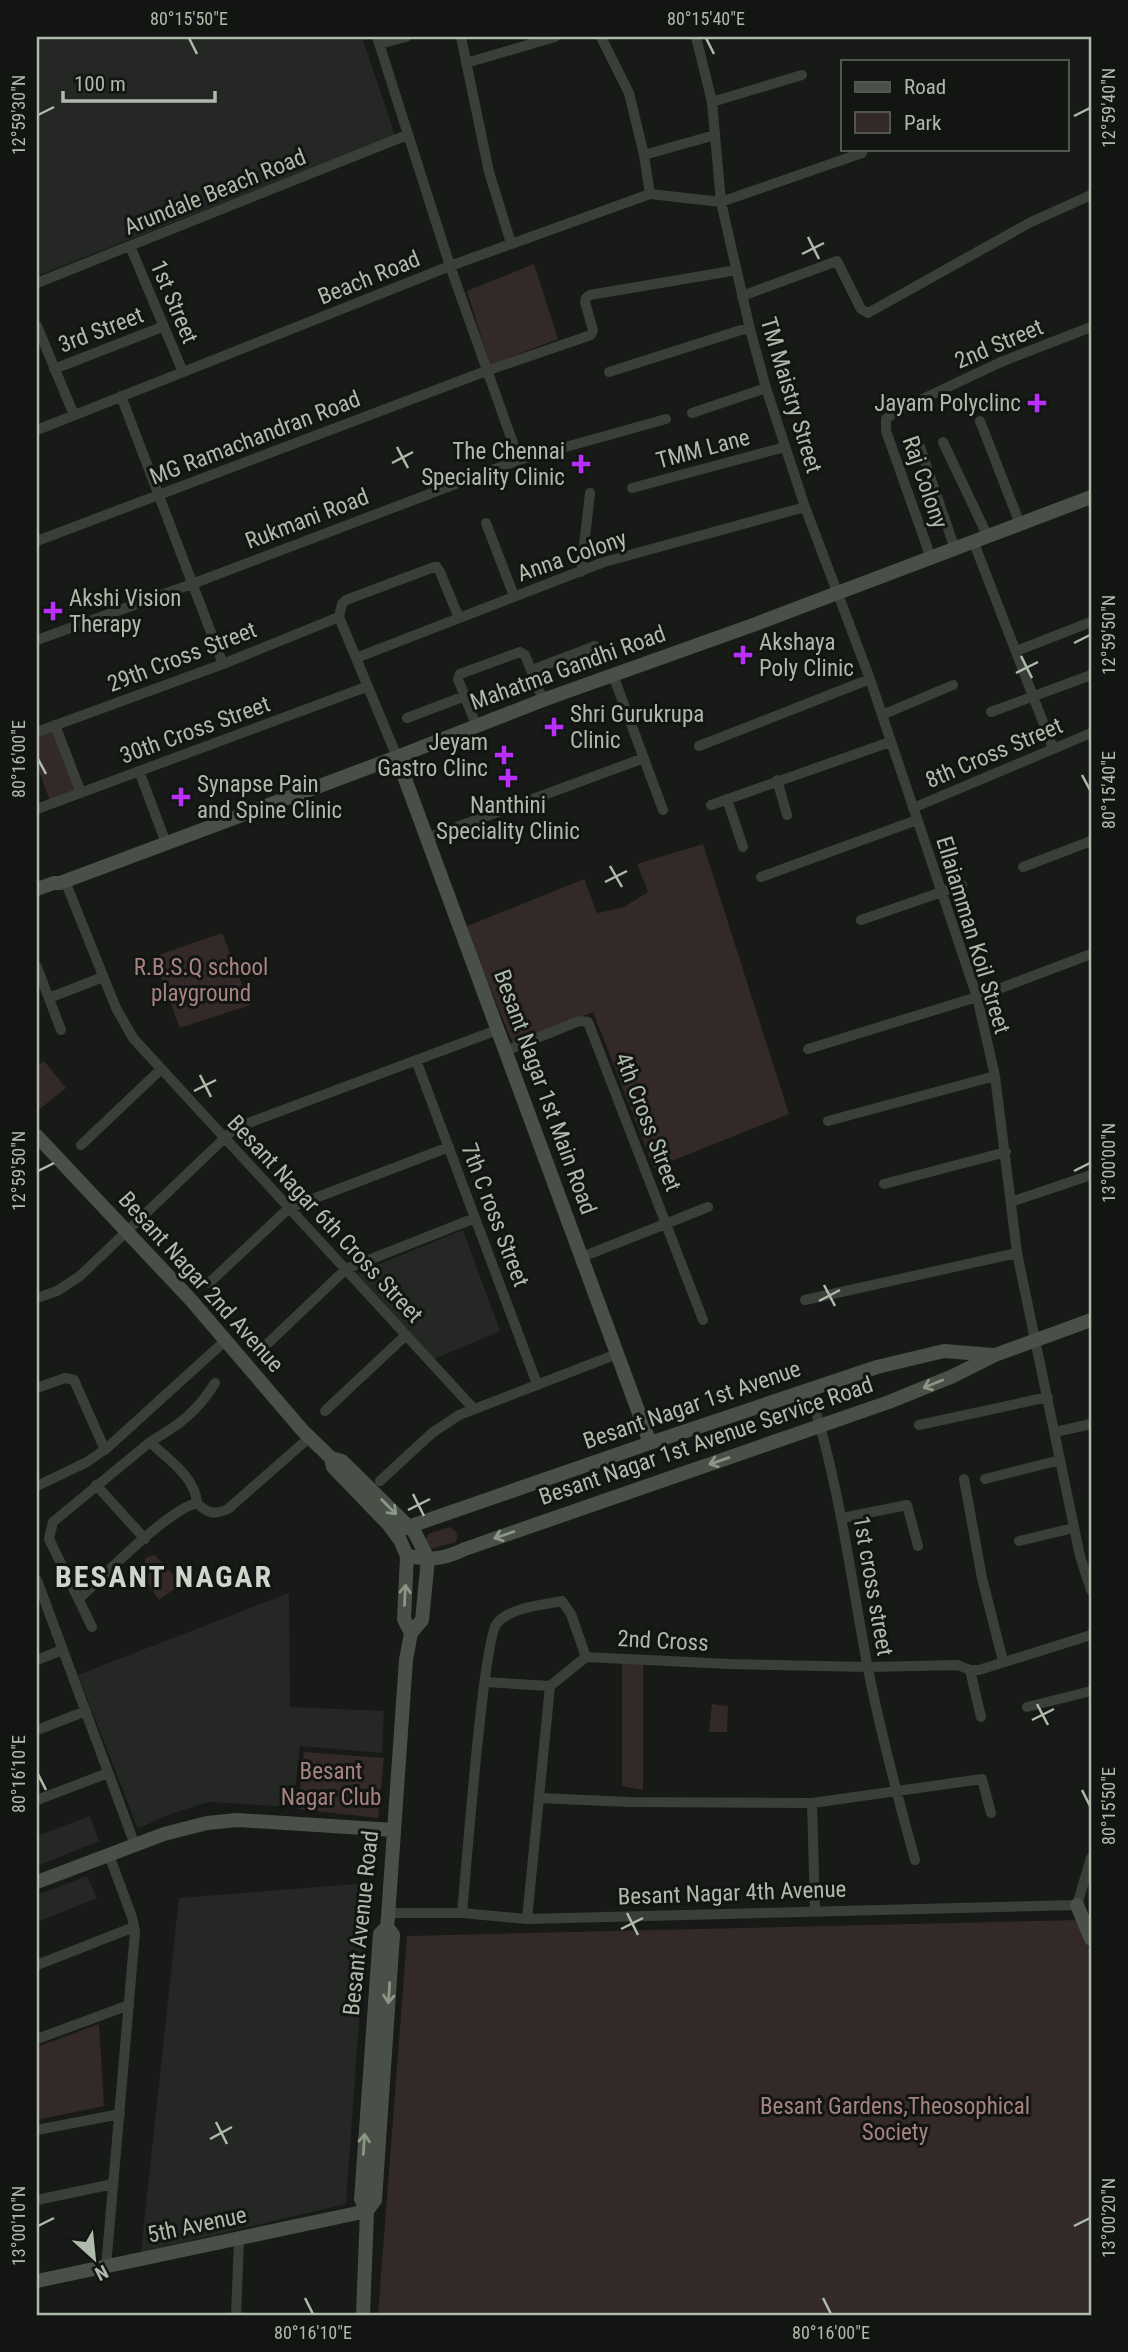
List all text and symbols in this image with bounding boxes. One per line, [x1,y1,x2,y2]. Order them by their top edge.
text: 80°15'50"E [150,8,228,29]
text: 80°15'40"E [667,8,745,29]
scale bar [63,60,215,104]
legend [841,60,1068,150]
text: 12°59'40"N [1098,68,1119,148]
text: 100 m [74,72,126,96]
text: 12°59'30"N [8,75,29,155]
text: Road [904,75,946,99]
text: Park [904,111,942,135]
street label: Arundale Beach Road [120,143,310,241]
street label: Beach Road [314,245,424,311]
street label: 1st Street [144,256,204,348]
street label: 3rd Street [55,301,147,359]
street label: 2nd Street [951,313,1047,375]
street label: TM Maistry Street [754,314,828,476]
street label: MG Ramachandran Road [146,385,364,491]
place label: Jayam Polyclinc [874,390,1021,417]
marker: Jayam Polyclinc [1027,393,1047,413]
street label: TMM Lane [653,424,753,474]
street label: Raj Colony [897,432,953,532]
place label: The Chennai Speciality Clinic [421,438,565,491]
marker: The Chennai Speciality Clinic [571,454,591,474]
street label: Rukmani Road [242,483,372,555]
street label: Anna Colony [514,525,631,587]
place label: Akshi Vision Therapy [69,585,181,638]
text: 12°59'50"N [1098,595,1119,675]
marker: Akshi Vision Therapy [43,601,63,621]
street label: 29th Cross Street [104,616,260,698]
street label: Mahatma Gandhi Road [467,620,669,716]
place label: Akshaya Poly Clinic [759,629,854,682]
marker: Akshaya Poly Clinic [733,645,753,665]
street label: 30th Cross Street [116,690,274,770]
place label: Shri Gurukrupa Clinic [570,701,704,754]
street label: 8th Cross Street [921,712,1067,794]
marker: Shri Gurukrupa Clinic [544,717,564,737]
text: 80°16'00"E [8,720,29,798]
place label: Jeyam Gastro Clinc [377,729,488,782]
marker: Jeyam Gastro Clinc [494,745,514,765]
text: 80°15'40"E [1098,751,1119,829]
marker: Nanthini Speciality Clinic [498,768,518,788]
place label: Synapse Pain and Spine Clinic [197,771,342,824]
marker: Synapse Pain and Spine Clinic [171,787,191,807]
place label: Nanthini Speciality Clinic [436,792,580,845]
street label: Ellaiamman Koil Street [930,833,1016,1037]
park label: R.B.S.Q school playground [134,954,268,1007]
street label: Besant Nagar 1st Main Road [488,966,602,1218]
street label: 4th Cross Street [609,1049,687,1195]
street label: Besant Nagar 6th Cross Street [222,1110,428,1328]
text: 13°00'00"N [1098,1123,1119,1203]
text: 12°59'50"N [8,1131,29,1211]
street label: 7th C ross Street [455,1140,535,1290]
street label: Besant Nagar 2nd Avenue [113,1186,289,1378]
street label: Besant Nagar 1st Avenue [580,1355,804,1455]
street label: Besant Nagar 1st Avenue Service Road [536,1371,876,1511]
one-way arrow [922,1378,944,1391]
one-way arrow [708,1456,730,1468]
one-way arrow [380,1498,397,1515]
street label: 1st cross street [847,1514,899,1658]
one-way arrow [493,1530,515,1542]
district label: BESANT NAGAR [55,1559,273,1594]
one-way arrow [398,1584,411,1607]
street label: 2nd Cross [617,1625,709,1657]
text: 80°16'10"E [8,1735,29,1813]
park label: Besant Nagar Club [281,1758,381,1811]
text: 80°15'50"E [1098,1767,1119,1845]
street label: Besant Avenue Road [338,1829,384,2017]
street label: Besant Nagar 4th Avenue [617,1876,847,1910]
one-way arrow [382,1981,395,2003]
park label: Besant Gardens,Theosophical Society [760,2093,1030,2146]
one-way arrow [358,2133,371,2156]
text: 13°00'20"N [1098,2178,1119,2258]
text: 13°00'10"N [8,2186,29,2266]
street label: 5th Avenue [145,2201,249,2249]
north arrow [60,2222,130,2292]
text: N [91,2260,112,2286]
text: 80°16'10"E [274,2322,352,2343]
text: 80°16'00"E [792,2322,870,2343]

